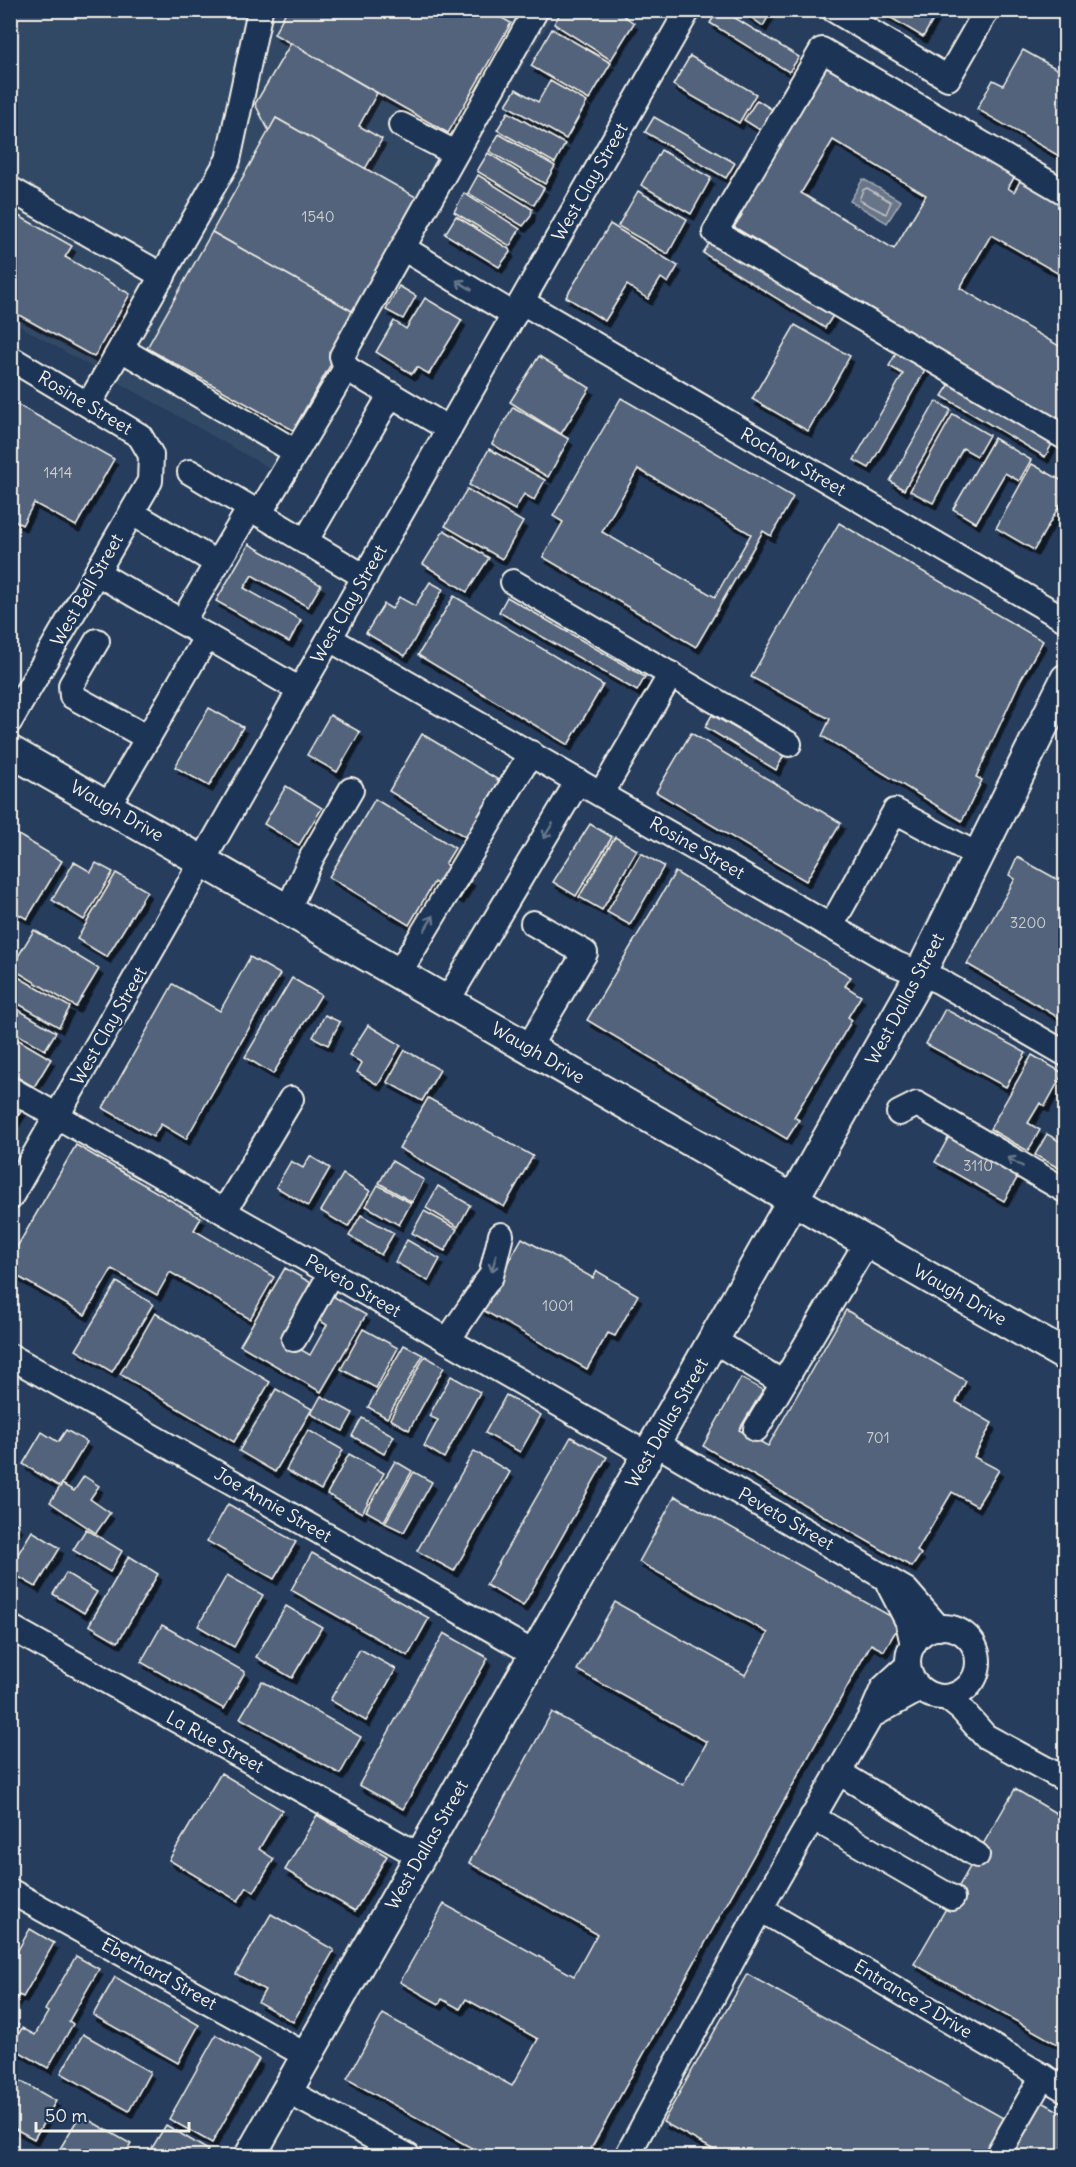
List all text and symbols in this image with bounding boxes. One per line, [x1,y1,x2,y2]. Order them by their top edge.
street label: West Clay Street [546,119,633,245]
house number: 1540 [301,207,335,226]
one-way arrow [456,279,473,291]
street label: Rosine Street [34,365,137,440]
street label: Rochow Street [737,422,850,501]
house number: 1414 [43,463,73,482]
street label: West Bell Street [45,530,128,650]
street label: West Clay Street [305,541,392,667]
street label: Waugh Drive [67,775,168,846]
street label: Rosine Street [646,811,749,884]
one-way arrow [542,822,554,839]
house number: 3200 [1010,913,1046,932]
one-way arrow [423,915,435,932]
street label: West Dallas Street [860,929,949,1069]
street label: West Clay Street [65,963,152,1089]
street label: Waugh Drive [488,1017,589,1088]
one-way arrow [1007,1155,1024,1167]
house number: 3110 [963,1156,993,1175]
street label: Peveto Street [301,1249,405,1322]
one-way arrow [488,1253,499,1272]
street label: Waugh Drive [910,1259,1011,1330]
house number: 1001 [542,1296,574,1315]
street label: West Dallas Street [620,1354,713,1492]
house number: 701 [866,1428,890,1447]
street label: Joe Annie Street [210,1462,336,1547]
street label: Peveto Street [734,1482,838,1555]
street label: La Rue Street [162,1705,268,1778]
street label: West Dallas Street [380,1776,473,1914]
street label: Eberhard Street [98,1932,221,2015]
street label: Entrance 2 Drive [850,1954,977,2043]
scale bar [36,2095,189,2133]
text: 50 m [45,2104,87,2127]

